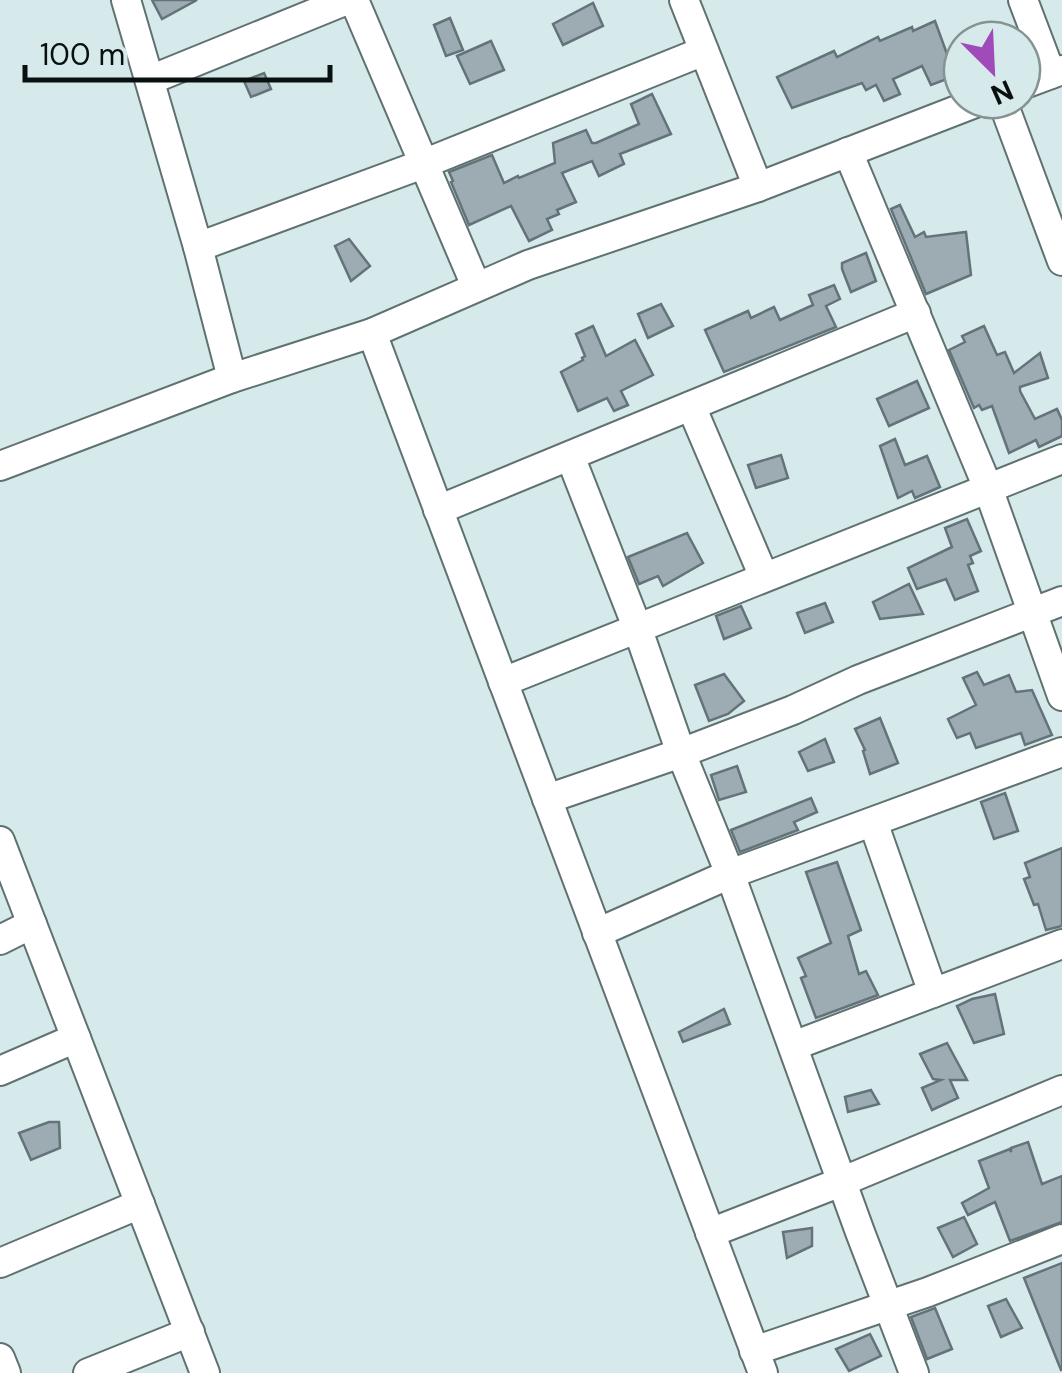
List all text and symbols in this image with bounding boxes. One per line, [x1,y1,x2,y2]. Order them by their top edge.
scale bar [25,20,330,82]
north arrow [942,20,1042,120]
text: 100 m [40,35,125,74]
text: N [985,71,1019,113]

